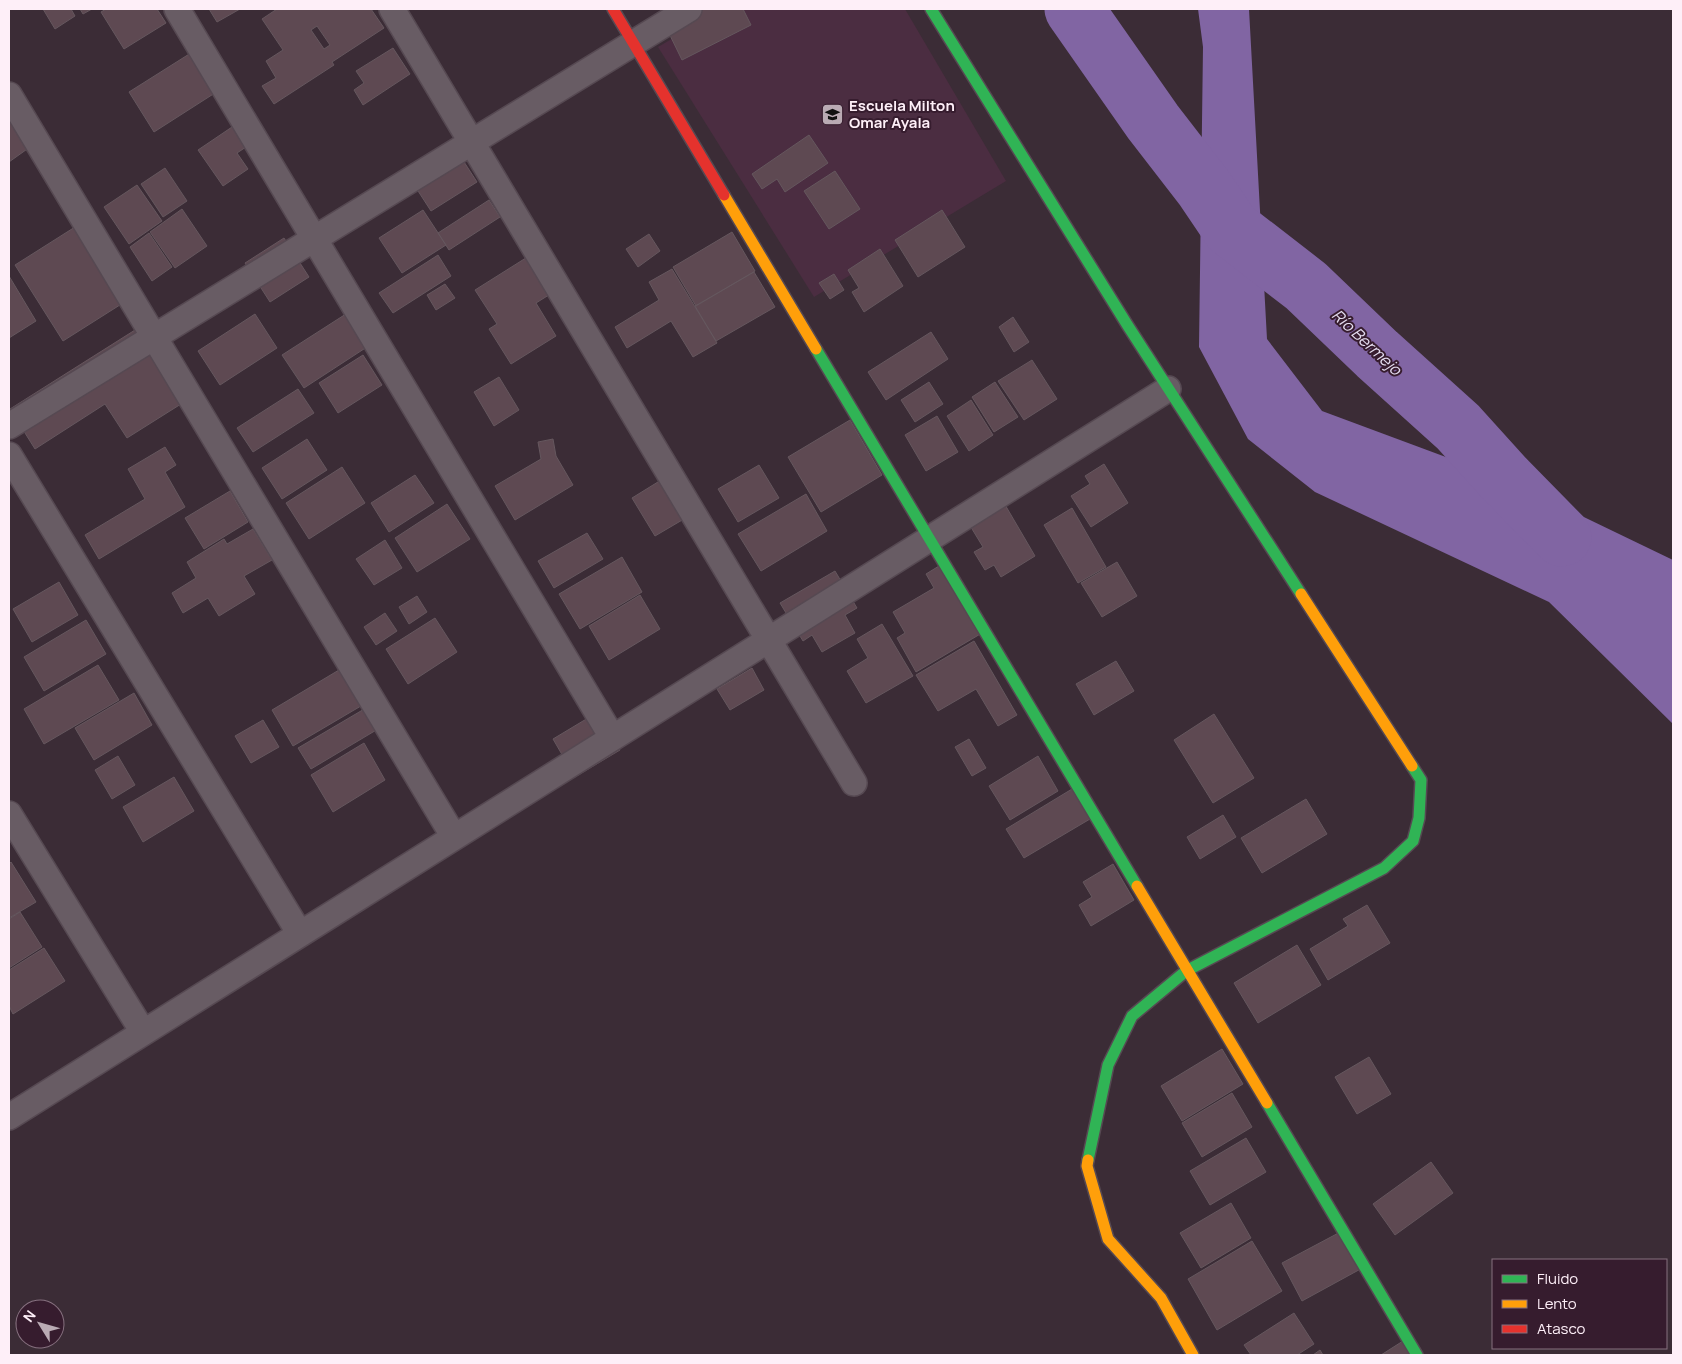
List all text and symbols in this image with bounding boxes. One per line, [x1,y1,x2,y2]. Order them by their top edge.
place label: Escuela Milton Omar Ayala [849,95,955,133]
school or university icon: Escuela Milton Omar Ayala [821,102,845,126]
water label: Río Bermejo [1327,304,1408,381]
legend [1492,1259,1667,1349]
text: Fluido [1537,1268,1578,1289]
text: Lento [1537,1293,1577,1314]
north arrow [15,1299,65,1349]
text: N [19,1306,40,1326]
text: Atasco [1537,1318,1585,1339]

